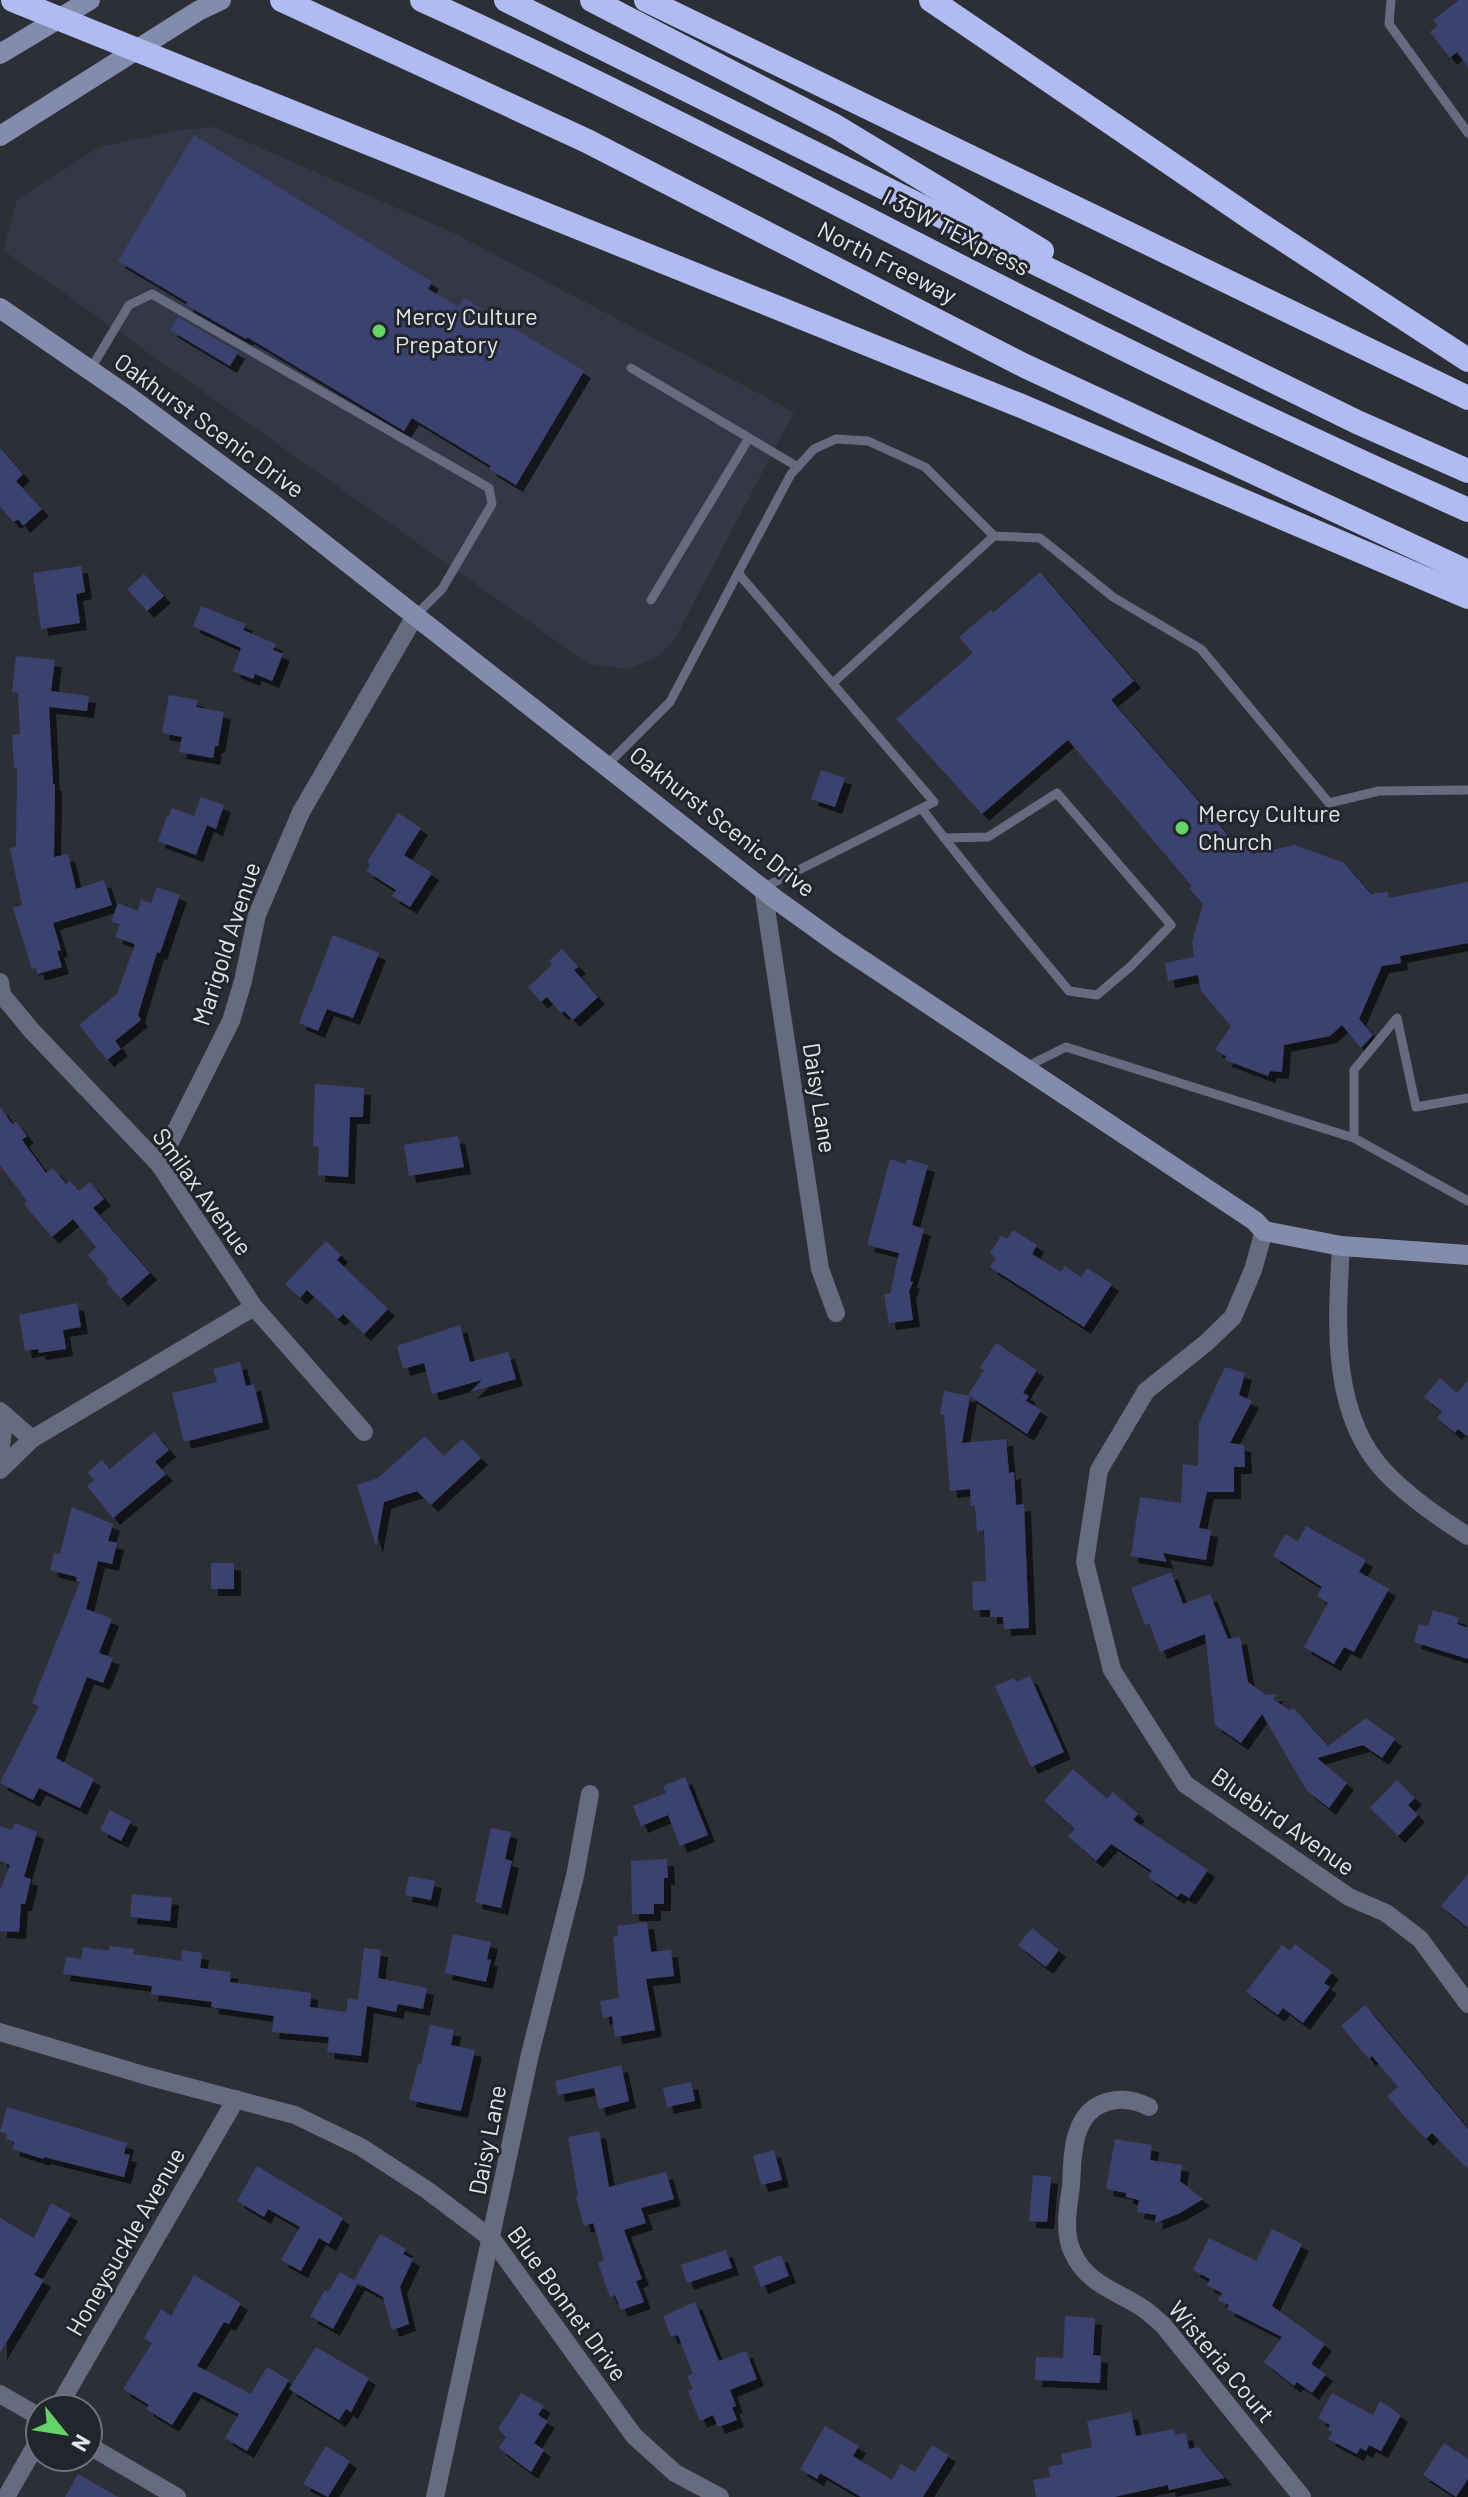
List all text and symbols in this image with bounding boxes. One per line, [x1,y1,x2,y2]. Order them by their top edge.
street label: I 35W TEXpress [878,182,1035,281]
street label: North Freeway [813,214,962,309]
place label: Mercy Culture Prepatory [395,301,538,358]
marker: Mercy Culture Prepatory [370,322,388,340]
street label: Oakhurst Scenic Drive [109,346,310,503]
street label: Oakhurst Scenic Drive [624,739,822,902]
place label: Mercy Culture Church [1198,798,1341,855]
marker: Mercy Culture Church [1173,819,1191,837]
street label: Marigold Avenue [186,858,266,1029]
street label: Daisy Lane [797,1041,844,1155]
street label: Smilax Avenue [147,1122,259,1260]
street label: Bluebird Avenue [1207,1761,1361,1881]
street label: Daisy Lane [462,2082,511,2197]
street label: Honeysuckle Avenue [59,2142,190,2341]
street label: Blue Bonnet Drive [502,2220,634,2386]
street label: Wisteria Court [1163,2294,1282,2428]
north arrow [24,2393,104,2473]
text: N [67,2431,97,2456]

